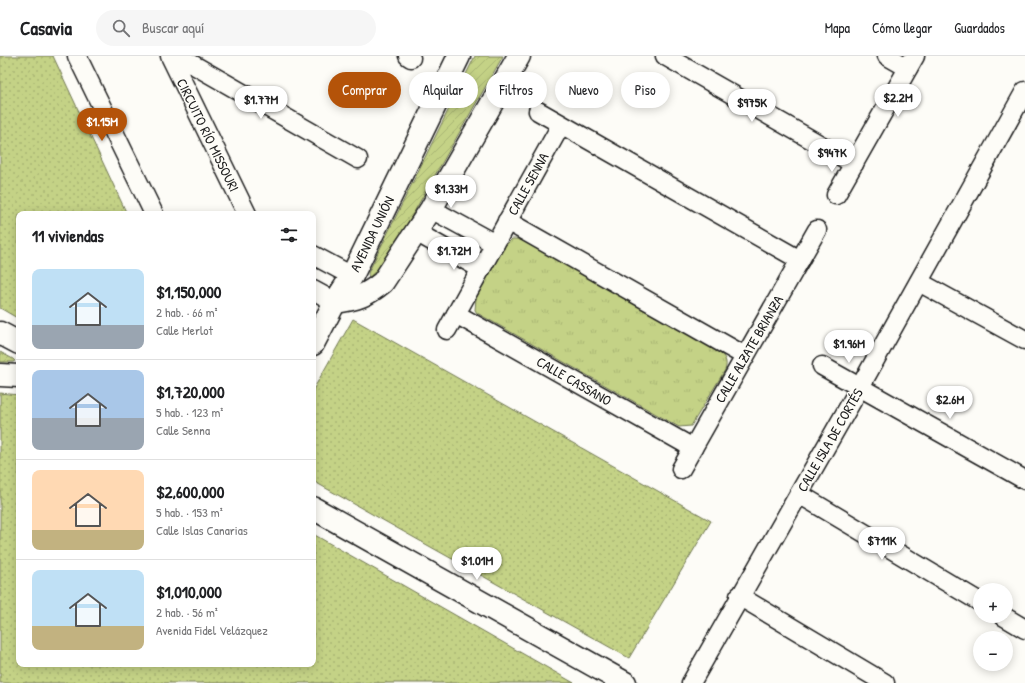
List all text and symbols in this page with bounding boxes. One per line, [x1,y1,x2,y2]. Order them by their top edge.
search box [96,10,376,46]
text: Casavia [20,15,72,41]
icon: search [110,17,132,39]
text: Buscar aquí [142,17,204,38]
text: Mapa [825,18,850,37]
text: Cómo llegar [872,18,932,37]
text: Guardados [954,18,1005,37]
chip: Comprar [328,72,401,108]
chip: Alquilar [409,72,478,108]
chip: Filtros [486,72,547,108]
chip: Nuevo [555,72,613,108]
chip: Piso [621,72,670,108]
street label: CIRCUITO RÍO MISSOURI [173,75,244,195]
pin: $2.2M [870,84,926,118]
pin: $1.77M [228,86,294,120]
text: $2.2M [883,88,913,106]
pin: $975K [724,89,780,123]
text: $1.77M [244,90,278,108]
text: $975K [737,93,767,111]
pin: $1.15M [69,108,135,142]
text: $1.15M [86,112,118,130]
pin: $947K [804,139,860,173]
text: $947K [817,143,847,161]
street label: CALLE SENNA [503,149,553,218]
pin: $1.33M [418,175,484,209]
text: $1.33M [434,179,468,197]
street label: AVENIDA UNIÓN [345,193,398,275]
text: 11 viviendas [32,224,104,247]
icon: filters [278,224,300,246]
pin: $1.72M [421,237,487,271]
text: $1.72M [437,241,471,259]
text: $1,150,000 [156,280,221,303]
icon: home [64,285,112,333]
street label: CALLE ALZATE BRIANZA [710,291,787,406]
text: 2 hab. · 66 m² [156,303,218,321]
text: Calle Merlot [156,321,213,339]
pin: $1.96M [816,330,882,364]
text: $1.96M [833,334,865,352]
street label: CALLE CASSANO [533,351,615,410]
text: $1,720,000 [156,380,225,403]
street label: CALLE ISLA DE CORTÉS [792,384,867,495]
icon: home [64,386,112,434]
pin: $2.6M [922,386,978,420]
text: $2.6M [936,390,964,408]
text: 5 hab. · 123 m² [156,403,223,421]
text: Calle Senna [156,421,210,439]
text: $2,600,000 [156,480,224,503]
icon: home [64,486,112,534]
text: 5 hab. · 153 m² [156,503,223,521]
text: Calle Islas Canarias [156,521,248,539]
pin: $711K [854,527,910,561]
text: $711K [867,531,897,549]
pin: $1.01M [444,547,510,581]
text: $1.01M [461,551,493,569]
text: $1,010,000 [156,580,222,603]
map controls [973,583,1013,671]
button: + [973,583,1013,623]
icon: home [64,586,112,634]
text: 2 hab. · 56 m² [156,603,218,621]
text: Avenida Fidel Velázquez [156,621,268,639]
button: − [973,631,1013,671]

